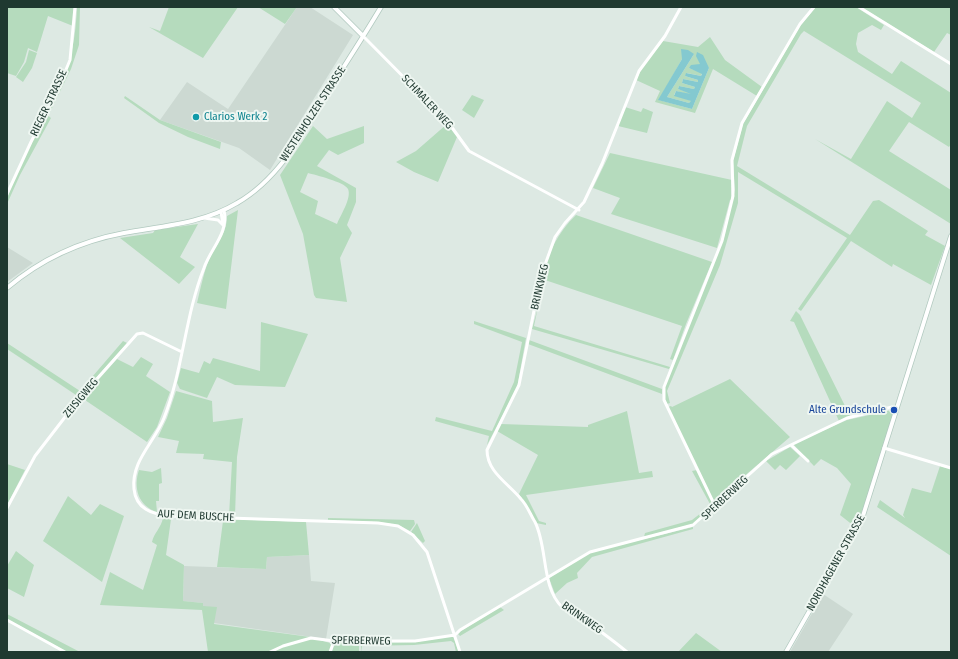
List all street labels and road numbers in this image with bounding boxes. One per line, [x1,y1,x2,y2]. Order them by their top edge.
street label: WESTENHOLZER STRASSE [277,64,349,164]
street label: RIEGER STRASSE [28,68,70,138]
street label: SCHMALER WEG [398,72,456,132]
street label: BRINKWEG [528,263,552,311]
street label: ZEISIGWEG [61,376,101,420]
street label: SPERBERWEG [699,473,751,523]
street label: AUF DEM BUSCHE [157,507,235,525]
street label: NORDHAGENER STRASSE [804,512,868,614]
street label: BRINKWEG [559,599,605,637]
street label: SPERBERWEG [331,634,391,648]

